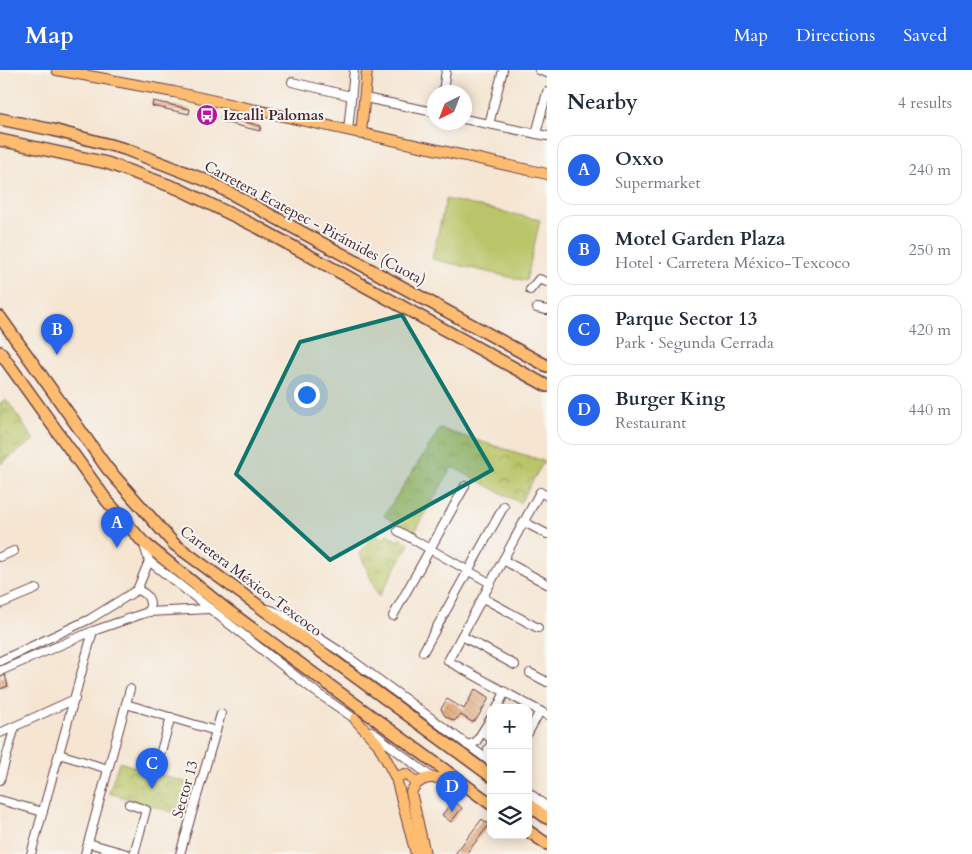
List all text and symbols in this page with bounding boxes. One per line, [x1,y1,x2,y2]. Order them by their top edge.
text: Map [25,19,74,52]
text: Map [734,23,768,48]
text: Directions [796,23,875,48]
text: Saved [903,23,947,48]
north arrow [427,85,472,130]
text: Nearby [567,88,638,117]
text: 4 results [898,92,952,114]
bus stop icon: Izcalli Palomas [195,103,219,127]
place label: Izcalli Palomas [223,105,324,125]
text: Oxxo [615,146,664,172]
street label: Carretera Ecatepec - Pirámides (Cuota) [201,156,429,290]
text: A [578,159,590,181]
text: 240 m [909,159,951,181]
text: Supermarket [615,172,701,194]
text: Motel Garden Plaza [615,226,786,252]
text: B [578,239,590,261]
text: 250 m [909,239,951,261]
text: Hotel · Carretera México-Texcoco [615,252,850,274]
text: Parque Sector 13 [615,306,758,332]
pin: B [41,314,73,355]
text: C [578,319,590,341]
text: 420 m [909,319,951,341]
text: Park · Segunda Cerrada [615,332,774,354]
your location [294,382,320,408]
text: Burger King [615,386,725,412]
text: D [577,399,591,421]
text: 440 m [909,399,951,421]
text: Restaurant [615,412,686,434]
pin: A [101,507,133,548]
street label: Carretera México-Texcoco [176,521,326,641]
map controls [487,704,532,839]
button: + [487,704,532,749]
pin: C [136,748,168,789]
button: − [487,749,532,794]
street label: Sector 13 [167,758,203,820]
pin: D [436,771,468,812]
button: layers [487,794,532,839]

